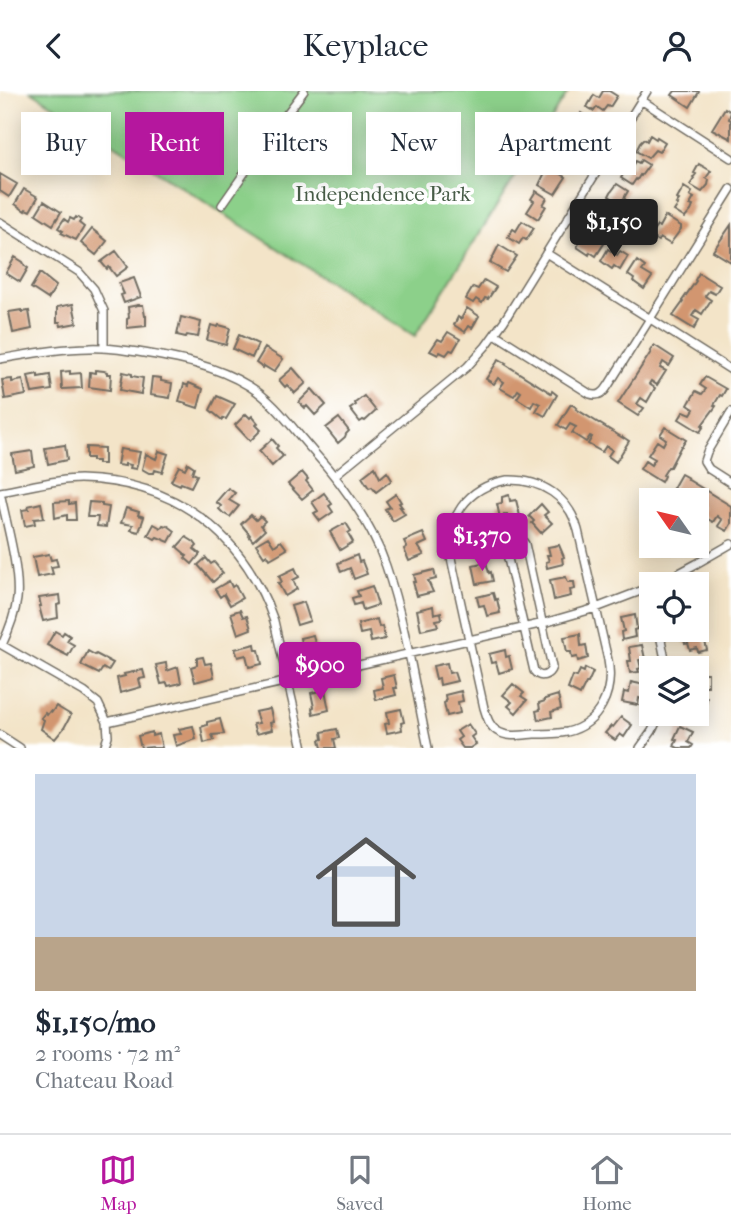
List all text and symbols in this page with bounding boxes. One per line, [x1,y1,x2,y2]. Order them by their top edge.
icon: back [35,27,73,65]
text: Keyplace [303,27,428,64]
icon: person [658,27,696,65]
chip: Buy [21,112,111,175]
chip: Rent [125,112,224,175]
chip: Filters [238,112,352,175]
chip: New [366,112,461,175]
chip: Apartment [475,112,636,175]
park label: Independence Park [295,182,471,206]
pin: $1,150 [557,199,671,259]
text: $1,150 [586,208,642,235]
north arrow [639,488,709,558]
map controls [639,488,709,726]
pin: $1,370 [425,513,539,573]
text: $1,370 [453,522,511,549]
button: locate [639,572,709,642]
pin: $900 [279,643,361,702]
text: $900 [295,651,345,678]
button: layers [639,656,709,726]
icon: home [303,819,429,945]
text: $1,150/mo [35,1005,156,1040]
text: 2 rooms · 72 m² [35,1040,180,1067]
text: Chateau Road [35,1067,173,1094]
tab: Map [99,1151,137,1215]
tab: Saved [336,1151,383,1215]
tab: Home [582,1151,632,1215]

